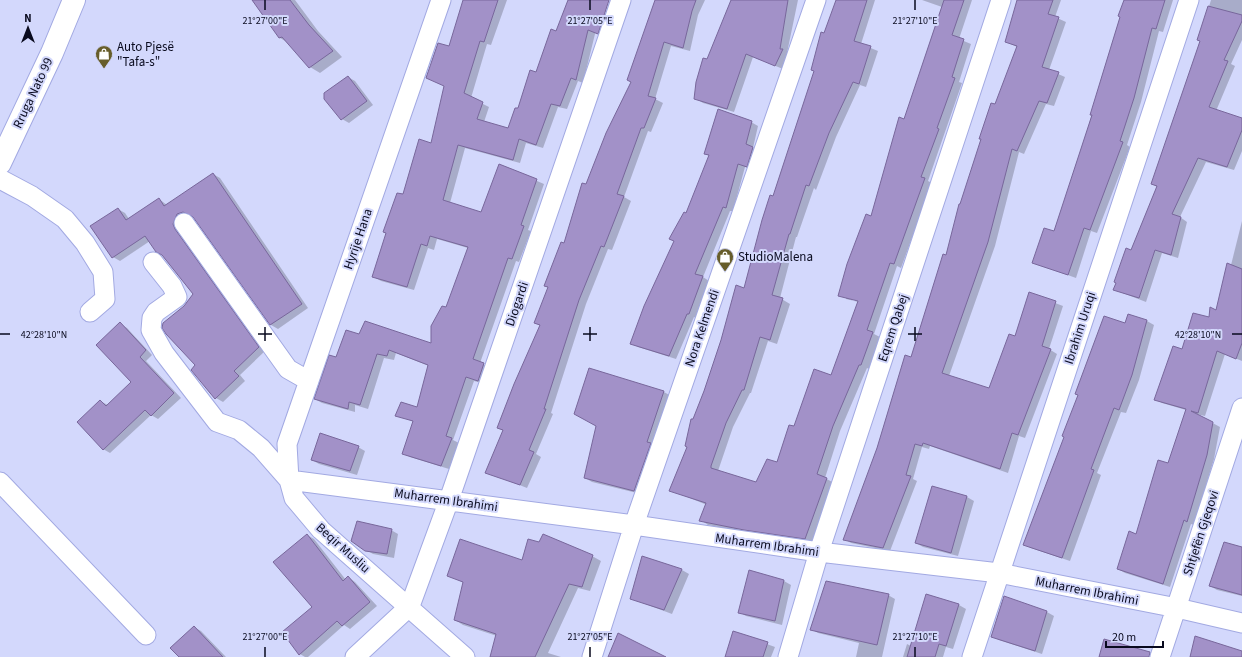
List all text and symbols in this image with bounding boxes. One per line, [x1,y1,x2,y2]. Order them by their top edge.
north arrow [8,8,48,48]
text: N [24,11,32,26]
text: 21°27'00"E [242,14,288,28]
text: 21°27'05"E [567,14,613,28]
text: 21°27'10"E [892,14,938,28]
place label: Auto Pjesë "Tafa-s" [117,38,174,71]
shop icon: Auto Pjesë "Tafa-s" [94,44,114,69]
street label: Rruga Nato 99 [9,55,57,131]
street label: Hyrije Hana [339,206,377,272]
shop icon: StudioMalena [715,247,735,272]
place label: StudioMalena [738,248,813,266]
street label: Diogardi [501,279,533,329]
street label: Nora Kelmendi [680,287,724,369]
street label: Ibrahim Uruqi [1060,289,1100,367]
street label: Eqrem Qabej [874,292,912,364]
text: 42°28'10"N [21,328,67,342]
text: 42°28'10"N [1175,328,1221,342]
street label: Muharrem Ibrahimi [393,484,499,516]
street label: Shtjefën Gjeqovi [1179,488,1223,578]
street label: Beqir Musliu [312,519,374,577]
street label: Muharrem Ibrahimi [714,529,820,561]
street label: Muharrem Ibrahimi [1034,572,1140,610]
scale bar [1106,623,1163,649]
text: 20 m [1112,629,1136,646]
text: 21°27'00"E [242,630,288,644]
text: 21°27'05"E [567,630,613,644]
text: 21°27'10"E [892,630,938,644]

